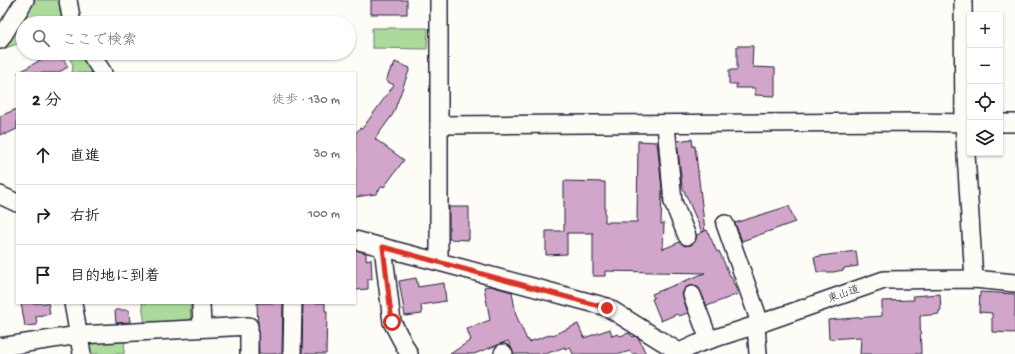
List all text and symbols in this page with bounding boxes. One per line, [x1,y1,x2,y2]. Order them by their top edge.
map controls [967,12,1003,156]
button: + [967,12,1003,48]
search box [16,16,356,60]
icon: search [30,27,52,49]
text: ここで検索 [62,32,137,50]
button: − [967,48,1003,84]
button: locate [967,84,1003,120]
text: 2 分 [32,92,61,112]
text: 徒歩 · 130 m [272,93,340,108]
button: layers [967,120,1003,156]
icon: ahead [32,144,54,166]
text: 30 m [314,147,340,162]
text: 直進 [70,148,100,166]
icon: right [32,204,54,226]
text: 100 m [308,207,340,222]
text: 右折 [70,208,100,226]
icon: arrive [32,264,54,286]
text: 目的地に到着 [70,268,160,286]
street label: 東山道 [826,283,862,306]
route end [598,299,616,317]
route start [383,313,401,331]

